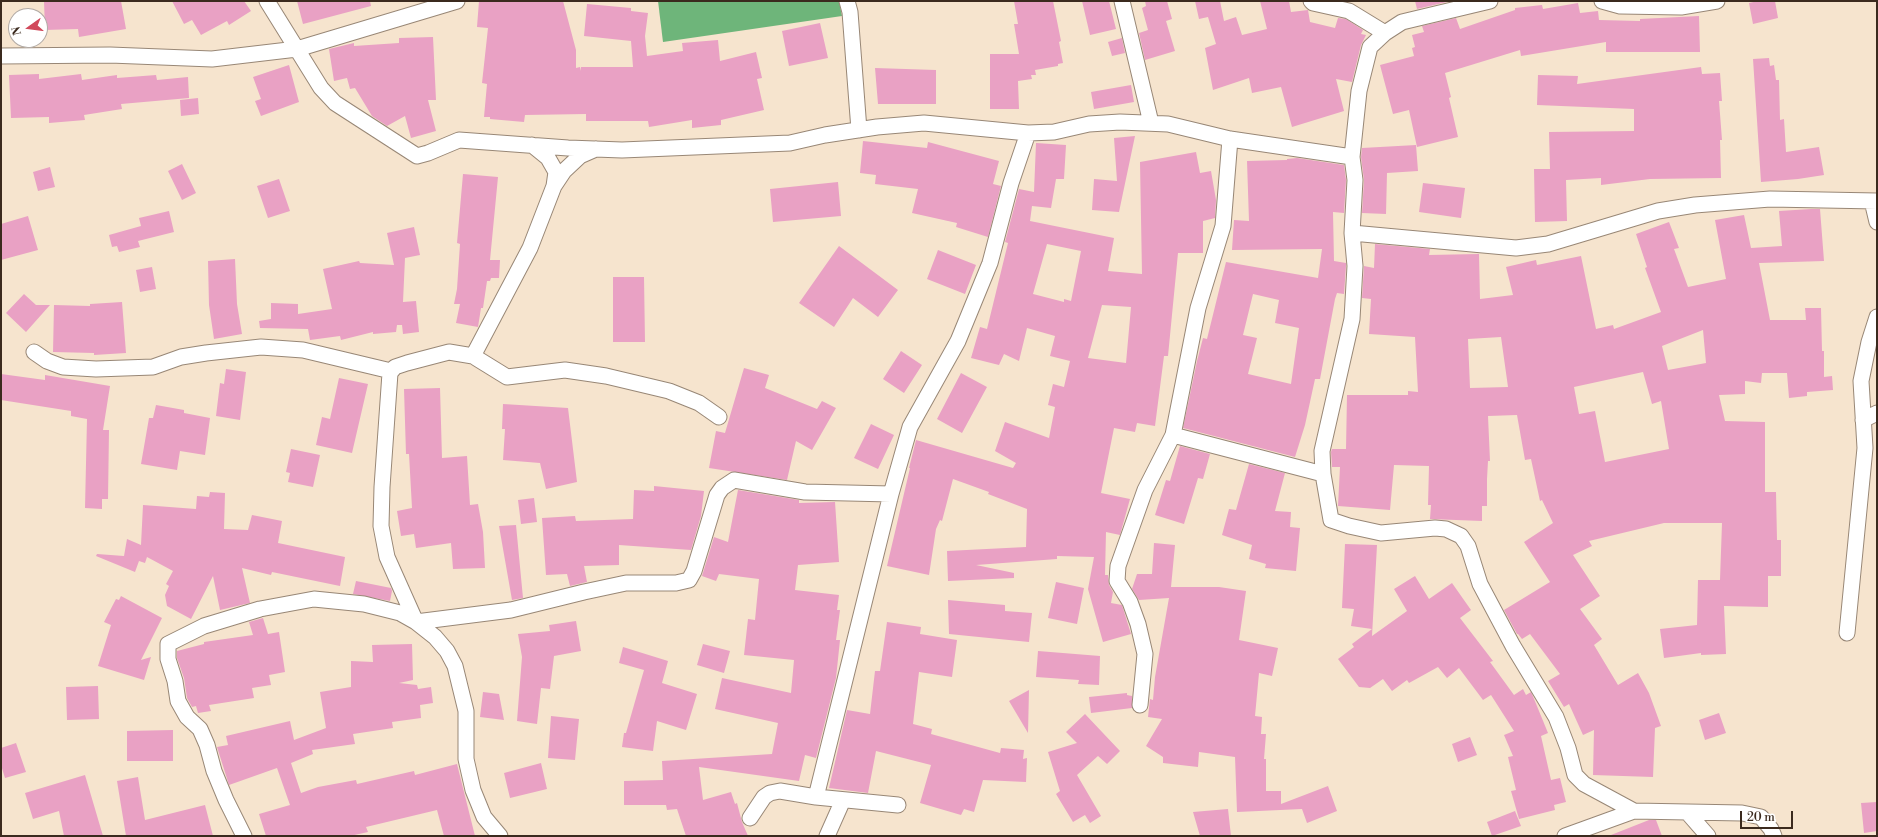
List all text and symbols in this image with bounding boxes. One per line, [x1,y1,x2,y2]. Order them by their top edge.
north arrow [8,8,48,48]
text: N [9,25,25,37]
scale bar [1742,803,1795,829]
text: 20 m [1747,810,1775,825]

